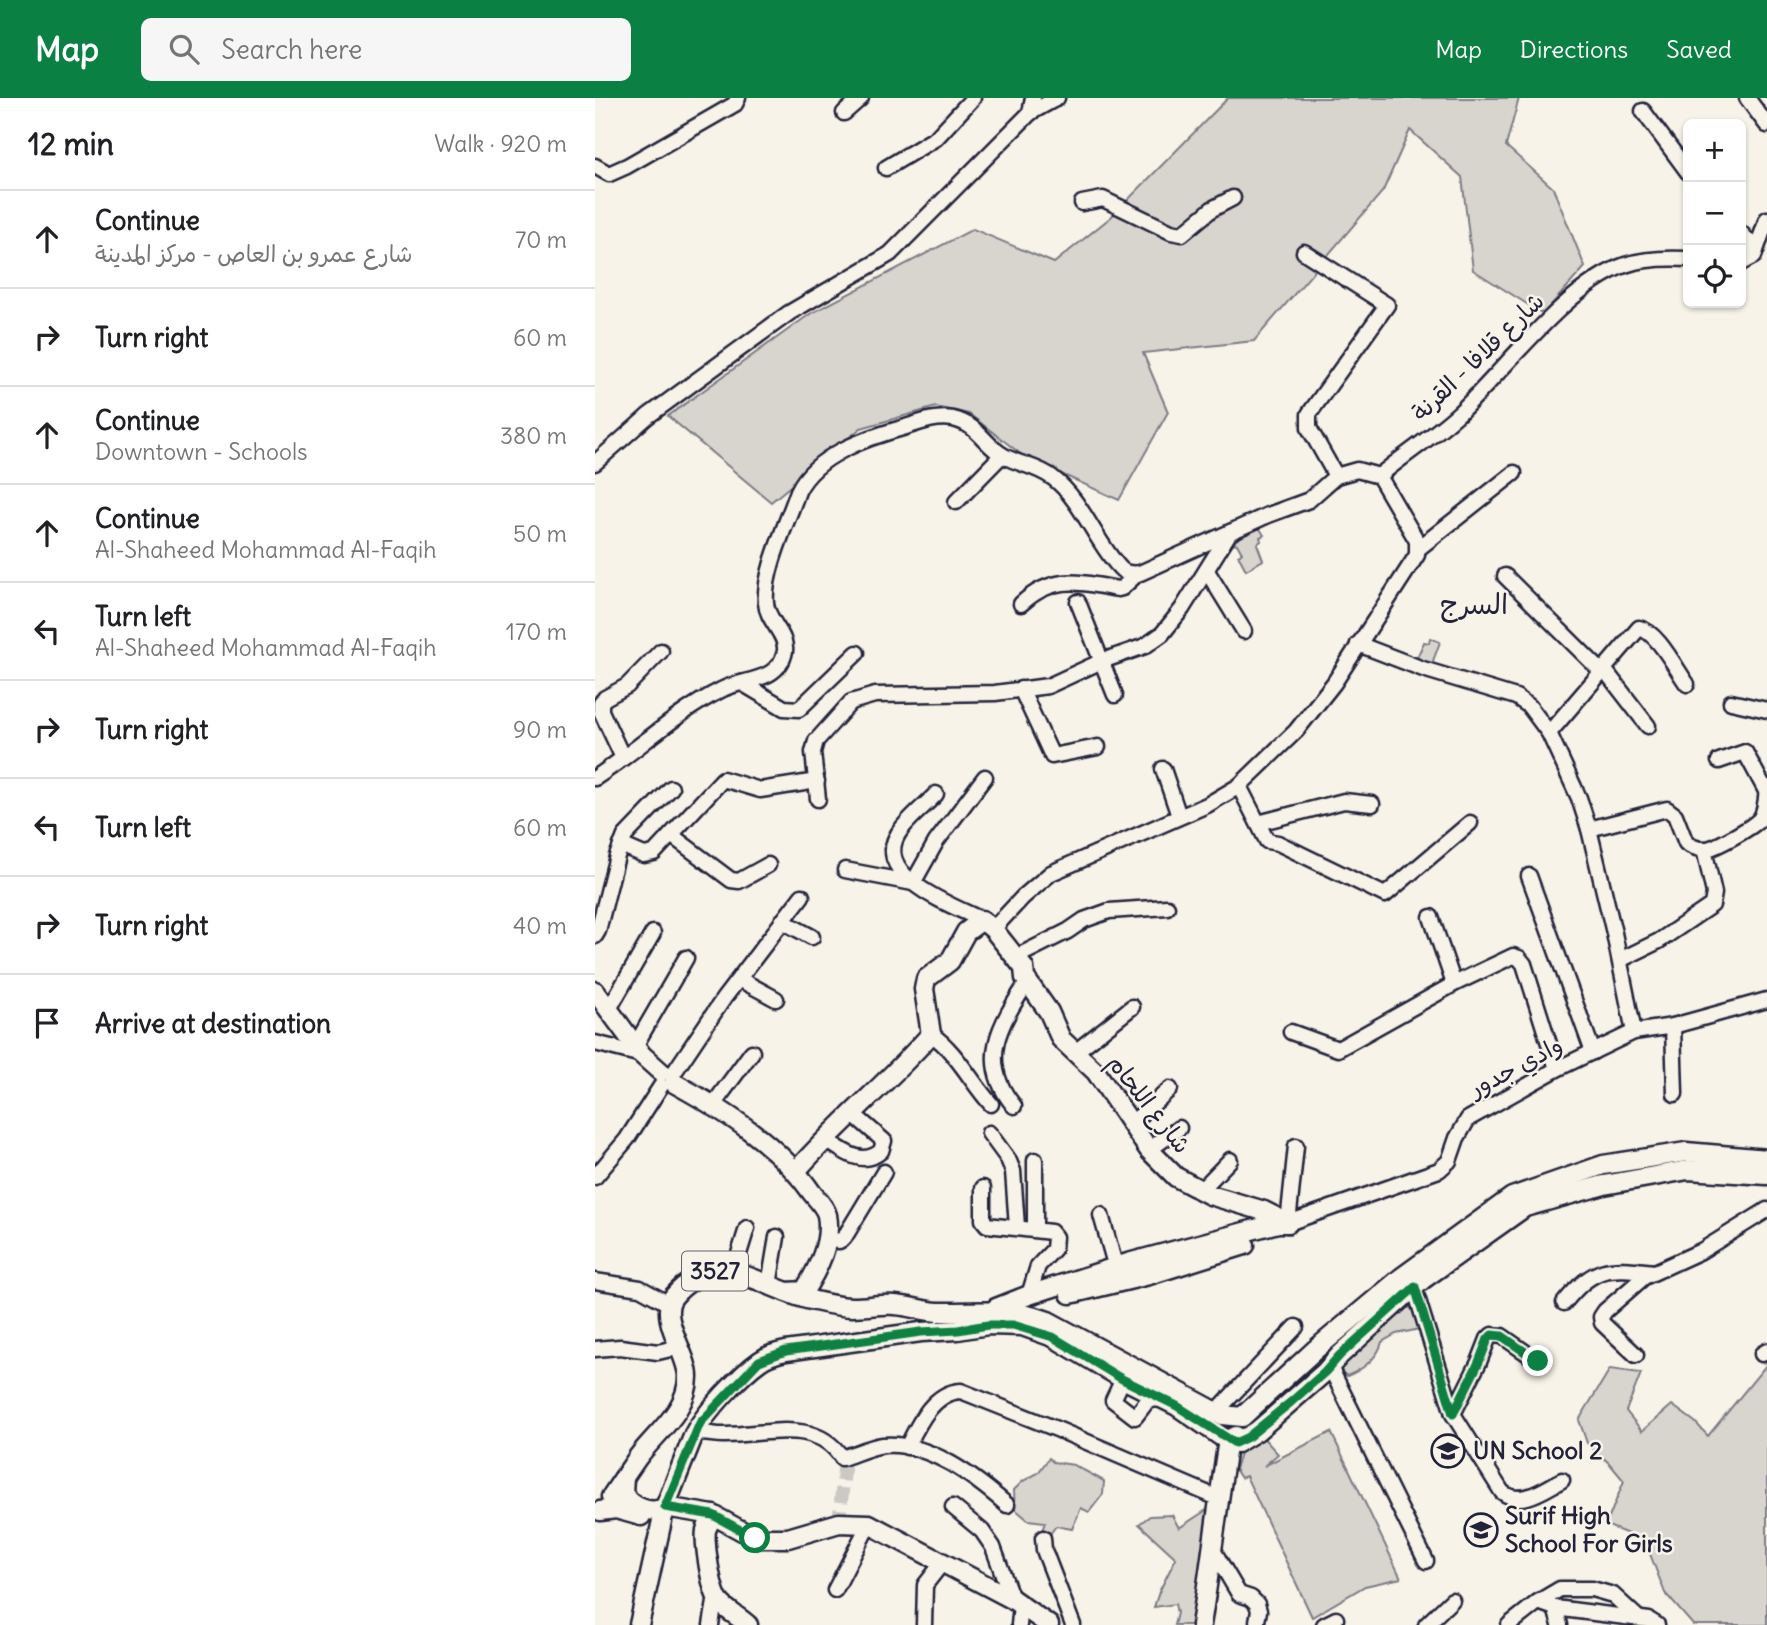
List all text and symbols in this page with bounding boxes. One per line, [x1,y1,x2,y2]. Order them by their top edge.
search box [141,18,631,81]
text: Map [35,28,99,70]
icon: search [165,30,203,68]
text: Search here [221,33,362,66]
text: Map [1435,34,1482,64]
text: Directions [1520,34,1628,64]
text: Saved [1666,34,1732,64]
map controls [1683,119,1746,308]
button: + [1683,119,1746,182]
text: 12 min [28,125,114,163]
text: Walk · 920 m [434,129,567,158]
button: − [1683,182,1746,245]
text: Continue [95,204,200,237]
icon: ahead [28,220,66,258]
text: 70 m [515,225,567,254]
text: شارع عمرو بن العاص - مركز المدينة [95,239,413,268]
button: locate [1683,245,1746,308]
street label: شارع قلافا - القرنة [1405,286,1552,429]
icon: right [28,318,66,356]
text: Turn right [95,321,208,354]
text: 60 m [513,323,567,352]
text: Continue [95,404,200,437]
icon: ahead [28,416,66,454]
text: 380 m [500,421,567,450]
text: Downtown - Schools [95,437,308,466]
text: Continue [95,502,200,535]
icon: ahead [28,514,66,552]
text: 50 m [513,519,567,548]
text: Al-Shaheed Mohammad Al-Faqih [95,535,436,564]
district label: السرج [1440,586,1508,623]
text: Turn left [95,600,191,633]
icon: left [28,612,66,650]
text: 170 m [506,617,567,646]
text: Al-Shaheed Mohammad Al-Faqih [95,633,436,662]
icon: right [28,710,66,748]
text: Turn right [95,713,208,746]
text: 90 m [513,715,567,744]
icon: left [28,808,66,846]
text: Turn left [95,811,191,844]
text: 60 m [513,813,567,842]
icon: right [28,906,66,944]
text: Turn right [95,909,208,942]
text: 40 m [513,911,567,940]
icon: arrive [28,1004,66,1042]
text: Arrive at destination [95,1007,331,1040]
street label: وادي جدور [1462,1029,1569,1107]
street label: شارع اللحام [1099,1048,1198,1161]
road number: 3527 [682,1252,748,1290]
route end [1522,1345,1553,1376]
school or university icon: UN School 2 [1429,1432,1467,1470]
place label: UN School 2 [1473,1435,1602,1465]
place label: Surif High School For Girls [1505,1500,1673,1558]
school or university icon: Surif High School For Girls [1462,1511,1500,1549]
route start [739,1522,770,1553]

